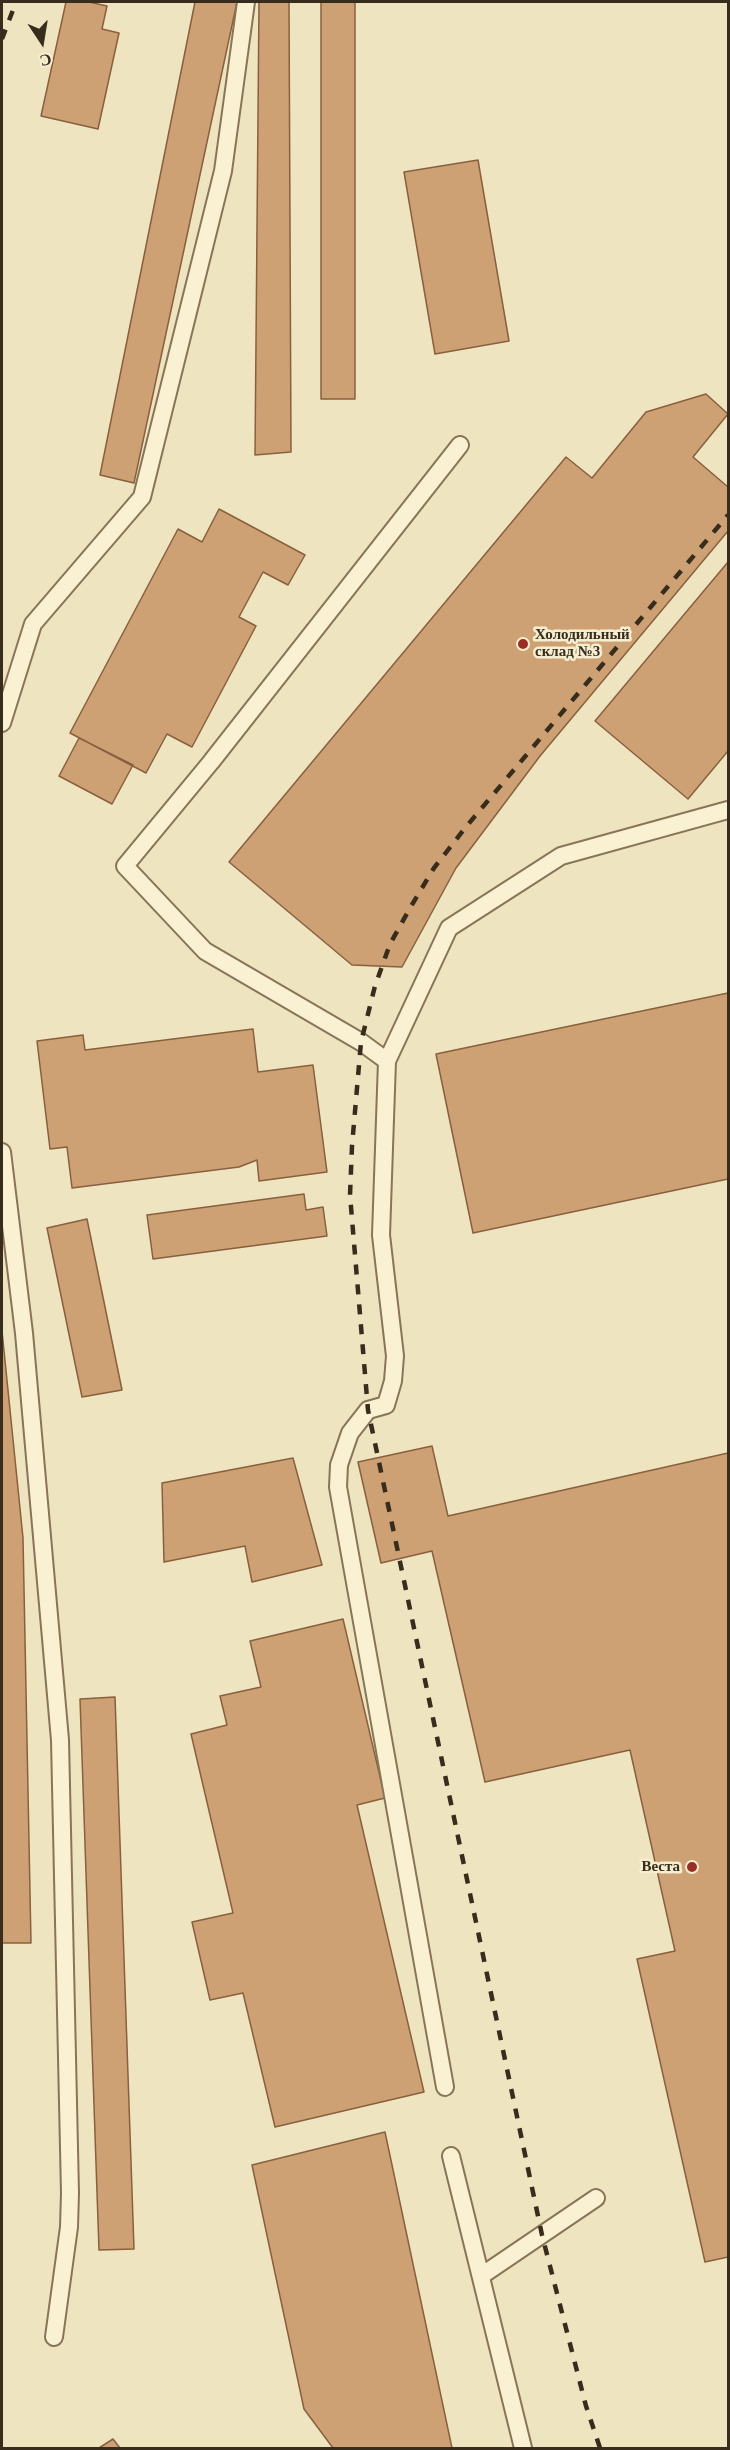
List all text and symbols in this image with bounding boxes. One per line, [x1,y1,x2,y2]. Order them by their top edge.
north arrow [12,12,72,72]
text: С [38,51,53,70]
place label: Холодильный склад №3 [535,626,630,661]
marker: Холодильный склад №3 [516,637,530,651]
place label: Веста [641,1858,680,1876]
marker: Веста [685,1860,699,1874]

